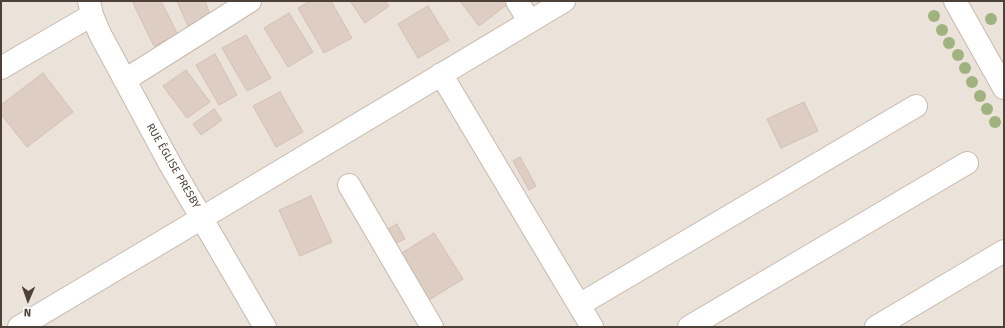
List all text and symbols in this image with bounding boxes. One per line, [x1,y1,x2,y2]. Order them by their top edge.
street label: RUE ÉGLISE PRESBY [143,121,203,211]
north arrow [8,280,48,320]
text: N [24,306,31,319]

